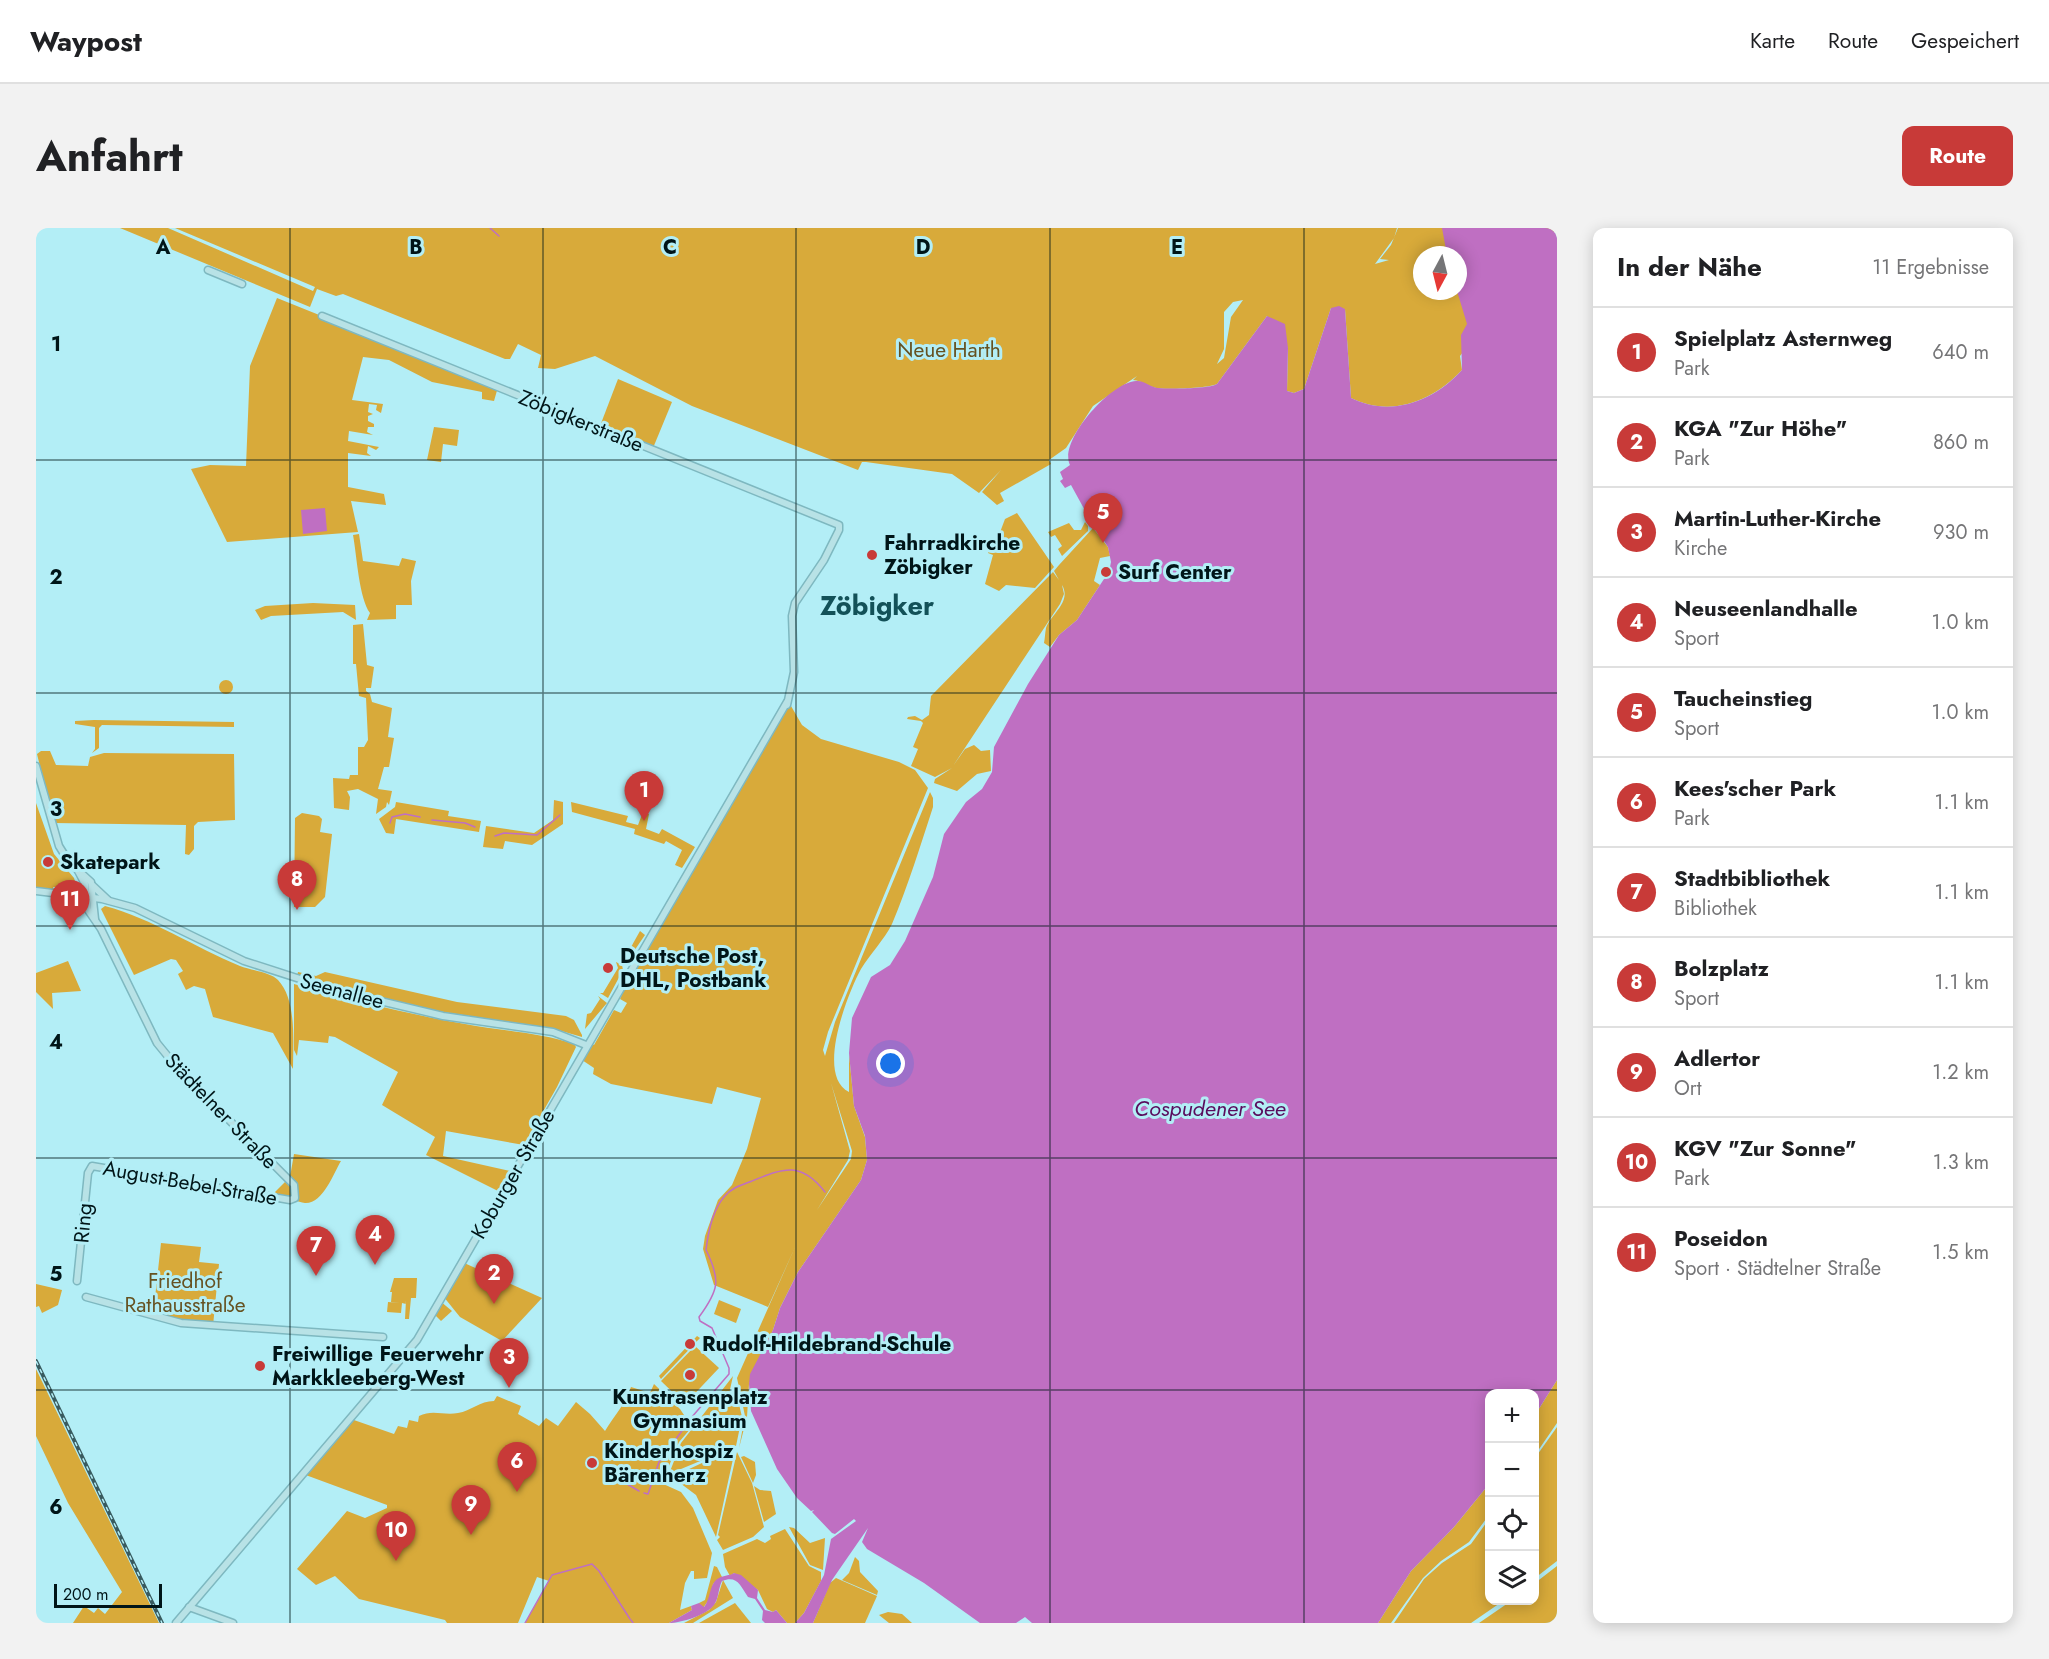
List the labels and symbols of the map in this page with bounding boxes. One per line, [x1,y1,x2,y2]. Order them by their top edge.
text: A [155,233,171,262]
text: B [409,233,423,262]
text: C [663,233,677,262]
text: D [916,233,930,262]
text: E [1171,233,1183,262]
north arrow [1413,246,1467,300]
text: 1 [51,330,61,359]
park label: Neue Harth [897,335,1001,365]
street label: Zöbigkerstraße [514,382,648,460]
pin: 5 [1084,494,1122,543]
place label: Fahrradkirche Zöbigker [884,528,1020,582]
marker: Fahrradkirche Zöbigker [865,548,879,562]
place label: Surf Center [1118,557,1232,587]
text: 2 [49,563,63,592]
marker: Surf Center [1099,565,1113,579]
district label: Zöbigker [820,586,934,625]
pin: 1 [624,772,664,821]
text: 3 [50,795,62,824]
place label: Skatepark [60,847,160,877]
marker: Skatepark [41,855,55,869]
pin: 8 [278,860,316,910]
pin: 11 [51,880,90,930]
place label: Deutsche Post, DHL, Postbank [620,941,766,995]
marker: Deutsche Post, DHL, Postbank [601,961,615,975]
street label: Seenallee [297,965,387,1017]
text: 4 [49,1028,63,1057]
street label: Städtelner Straße [158,1046,284,1176]
your location [876,1049,905,1078]
water label: Cospudener See [1134,1092,1286,1124]
street label: Koburger Straße [464,1103,562,1244]
street label: August-Bebel-Straße [101,1153,280,1213]
street label: Ring [66,1202,100,1244]
pin: 4 [356,1216,394,1265]
pin: 7 [296,1226,336,1276]
pin: 2 [474,1254,514,1304]
text: 5 [50,1260,63,1289]
park label: Friedhof Rathausstraße [124,1266,246,1320]
place label: Rudolf-Hildebrand-Schule [702,1329,951,1359]
marker: Rudolf-Hildebrand-Schule [683,1337,697,1351]
pin: 3 [490,1338,528,1388]
place label: Freiwillige Feuerwehr Markkleeberg-West [272,1339,484,1393]
marker: Freiwillige Feuerwehr Markkleeberg-West [253,1359,267,1373]
marker: Kunstrasenplatz Gymnasium [683,1368,697,1382]
place label: Kunstrasenplatz Gymnasium [612,1382,768,1436]
place label: Kinderhospiz Bärenherz [604,1436,734,1490]
pin: 6 [498,1442,536,1492]
marker: Kinderhospiz Bärenherz [585,1456,599,1470]
pin: 9 [452,1486,490,1535]
text: 6 [49,1493,63,1522]
pin: 10 [376,1512,416,1561]
scale bar [54,1581,162,1608]

